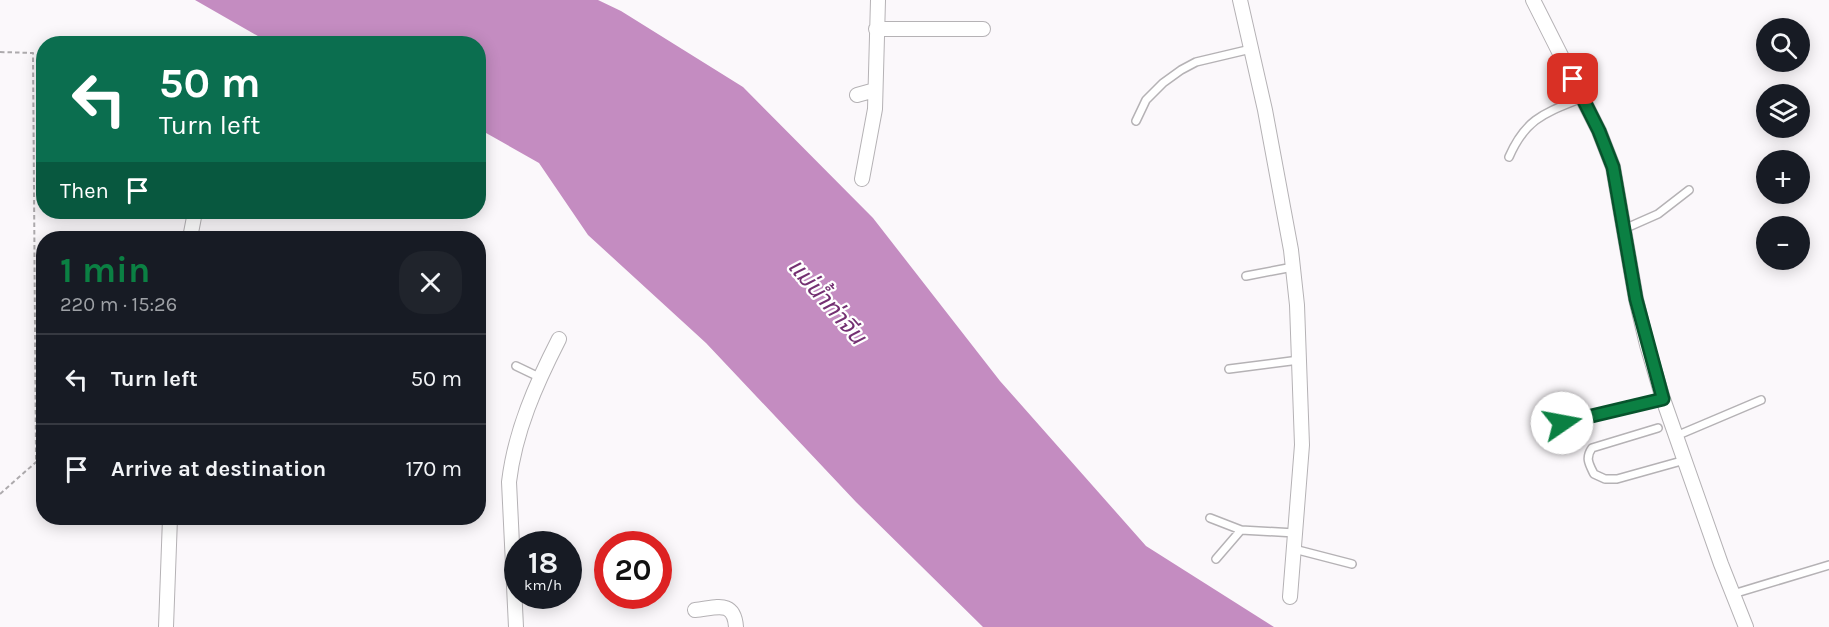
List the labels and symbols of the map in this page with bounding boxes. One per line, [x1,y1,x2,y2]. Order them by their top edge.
pin [1547,53,1598,104]
water label: แม่น้ำท่าจีน [782,250,875,351]
position arrow [1530,391,1594,455]
speed limit sign: 20 [594,531,672,609]

